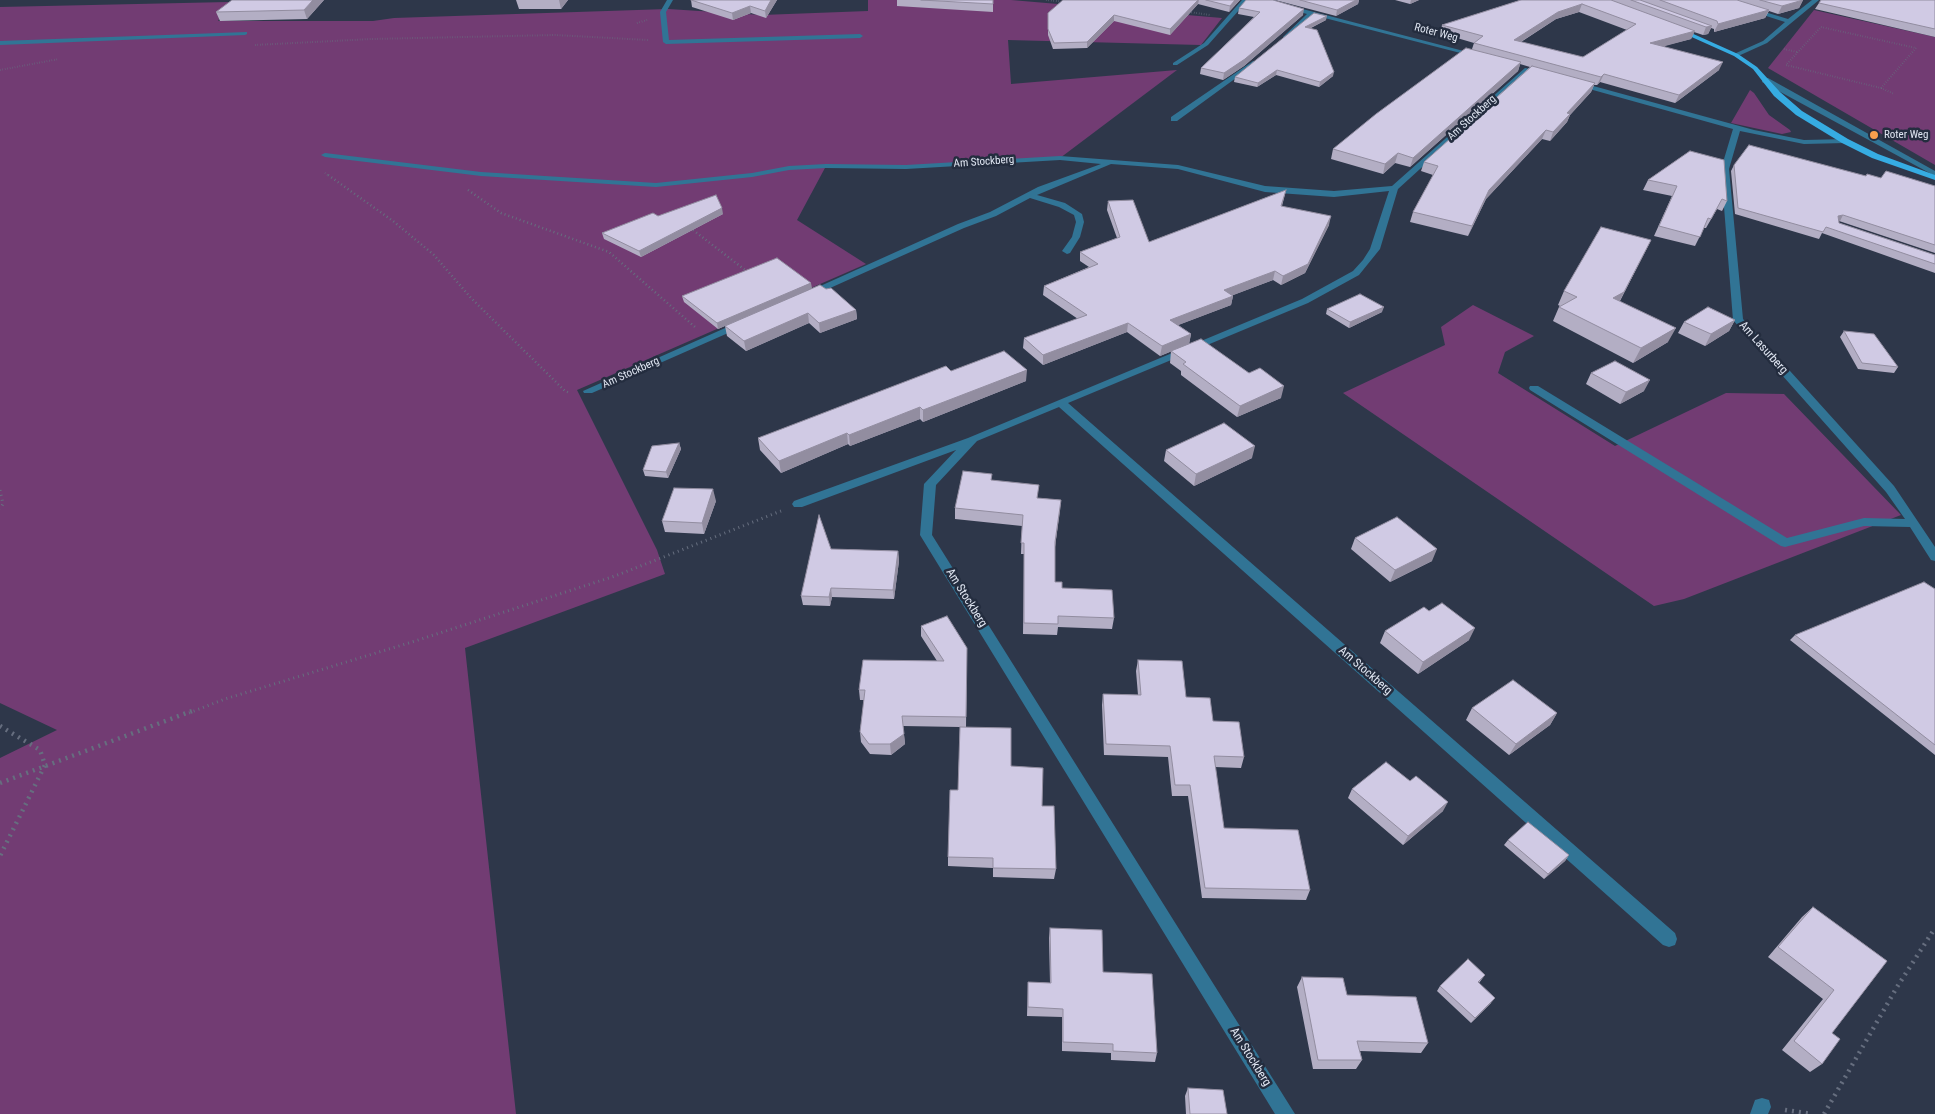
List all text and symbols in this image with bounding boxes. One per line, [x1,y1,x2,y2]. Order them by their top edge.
street label: Roter Weg [1413,21,1459,45]
street label: Am Stockberg [1445,93,1499,143]
place label: Roter Weg [1884,128,1928,142]
marker: Roter Weg [1868,129,1880,141]
street label: Am Stockberg [953,153,1015,171]
street label: Am Lasurberg [1736,319,1790,377]
street label: Am Stockberg [601,355,661,391]
street label: Am Stockberg [942,566,990,630]
street label: Am Stockberg [1335,644,1395,698]
street label: Am Stockberg [1226,1025,1274,1089]

